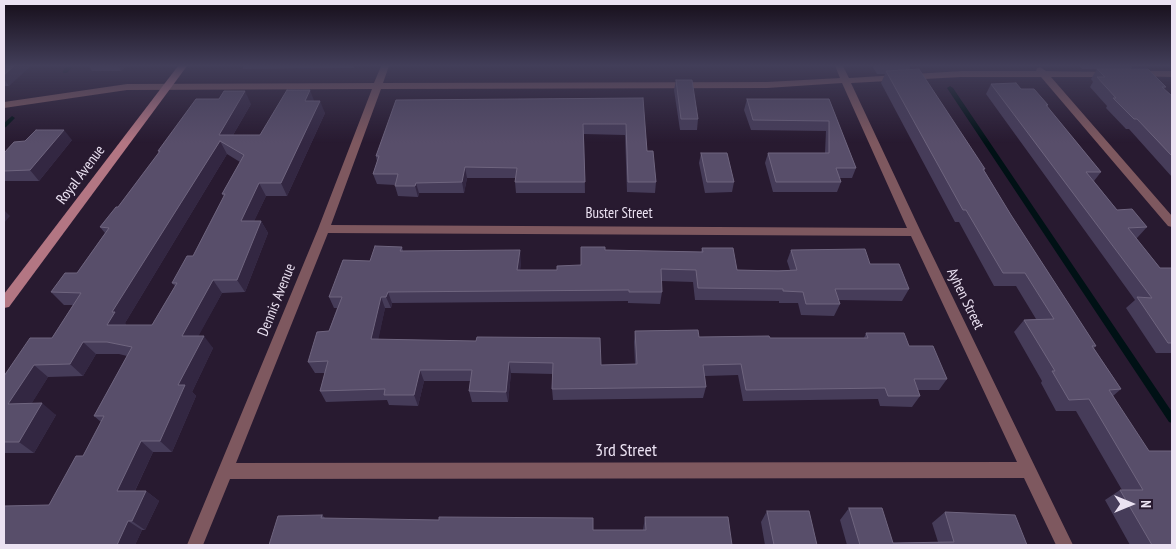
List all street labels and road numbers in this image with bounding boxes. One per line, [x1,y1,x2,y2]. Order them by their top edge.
street label: Royal Avenue [53,142,109,208]
street label: Buster Street [585,205,653,223]
street label: Dennis Avenue [254,261,300,339]
street label: Ayhen Street [942,265,988,333]
street label: 3rd Street [595,440,657,462]

